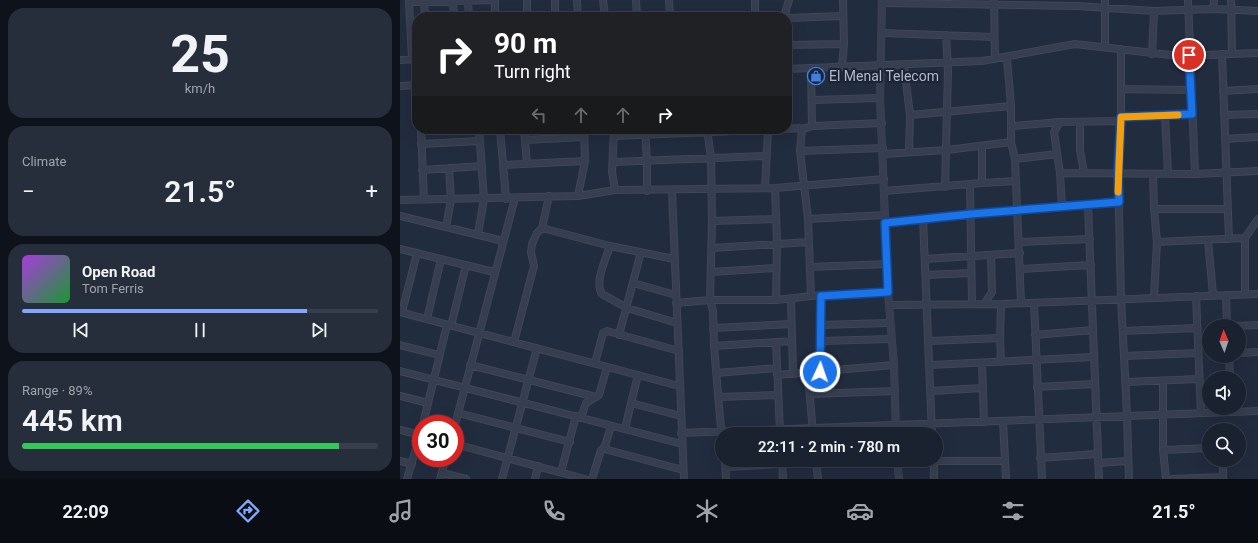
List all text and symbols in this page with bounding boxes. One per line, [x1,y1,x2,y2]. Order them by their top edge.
text: 25 [170,24,230,85]
text: 90 m [494,27,557,60]
icon: right [428,28,480,80]
pin [1172,38,1206,72]
icon: arrive [1178,44,1200,66]
text: Turn right [494,61,571,82]
shop icon: El Menal Telecom [806,66,826,86]
place label: El Menal Telecom [829,68,939,84]
text: km/h [185,81,215,96]
icon: left [528,104,550,126]
icon: ahead [570,104,592,126]
icon: ahead [612,104,634,126]
icon: right [654,104,676,126]
text: Climate [22,154,66,169]
text: 21.5° [164,174,236,209]
text: − [22,179,35,204]
text: + [366,179,378,204]
text: Open Road [82,263,156,281]
text: Tom Ferris [82,281,144,296]
icon: previous [70,319,92,341]
icon: pause [189,319,211,341]
icon: next [308,319,330,341]
north arrow [1202,319,1246,363]
map controls [1202,319,1246,467]
position arrow [799,351,841,393]
button: sound [1202,371,1246,415]
text: Range · 89% [22,383,92,398]
text: 445 km [22,403,123,438]
speed limit sign: 30 [412,415,464,467]
button: search [1202,423,1246,467]
text: 22:11 · 2 min · 780 m [758,438,900,456]
icon: directions [234,497,262,525]
icon: music [387,497,415,525]
icon: phone [540,497,568,525]
icon: climate [693,497,721,525]
icon: car [846,497,874,525]
icon: filters [999,497,1027,525]
text: 22:09 [63,501,109,522]
text: 21.5° [1152,501,1195,522]

